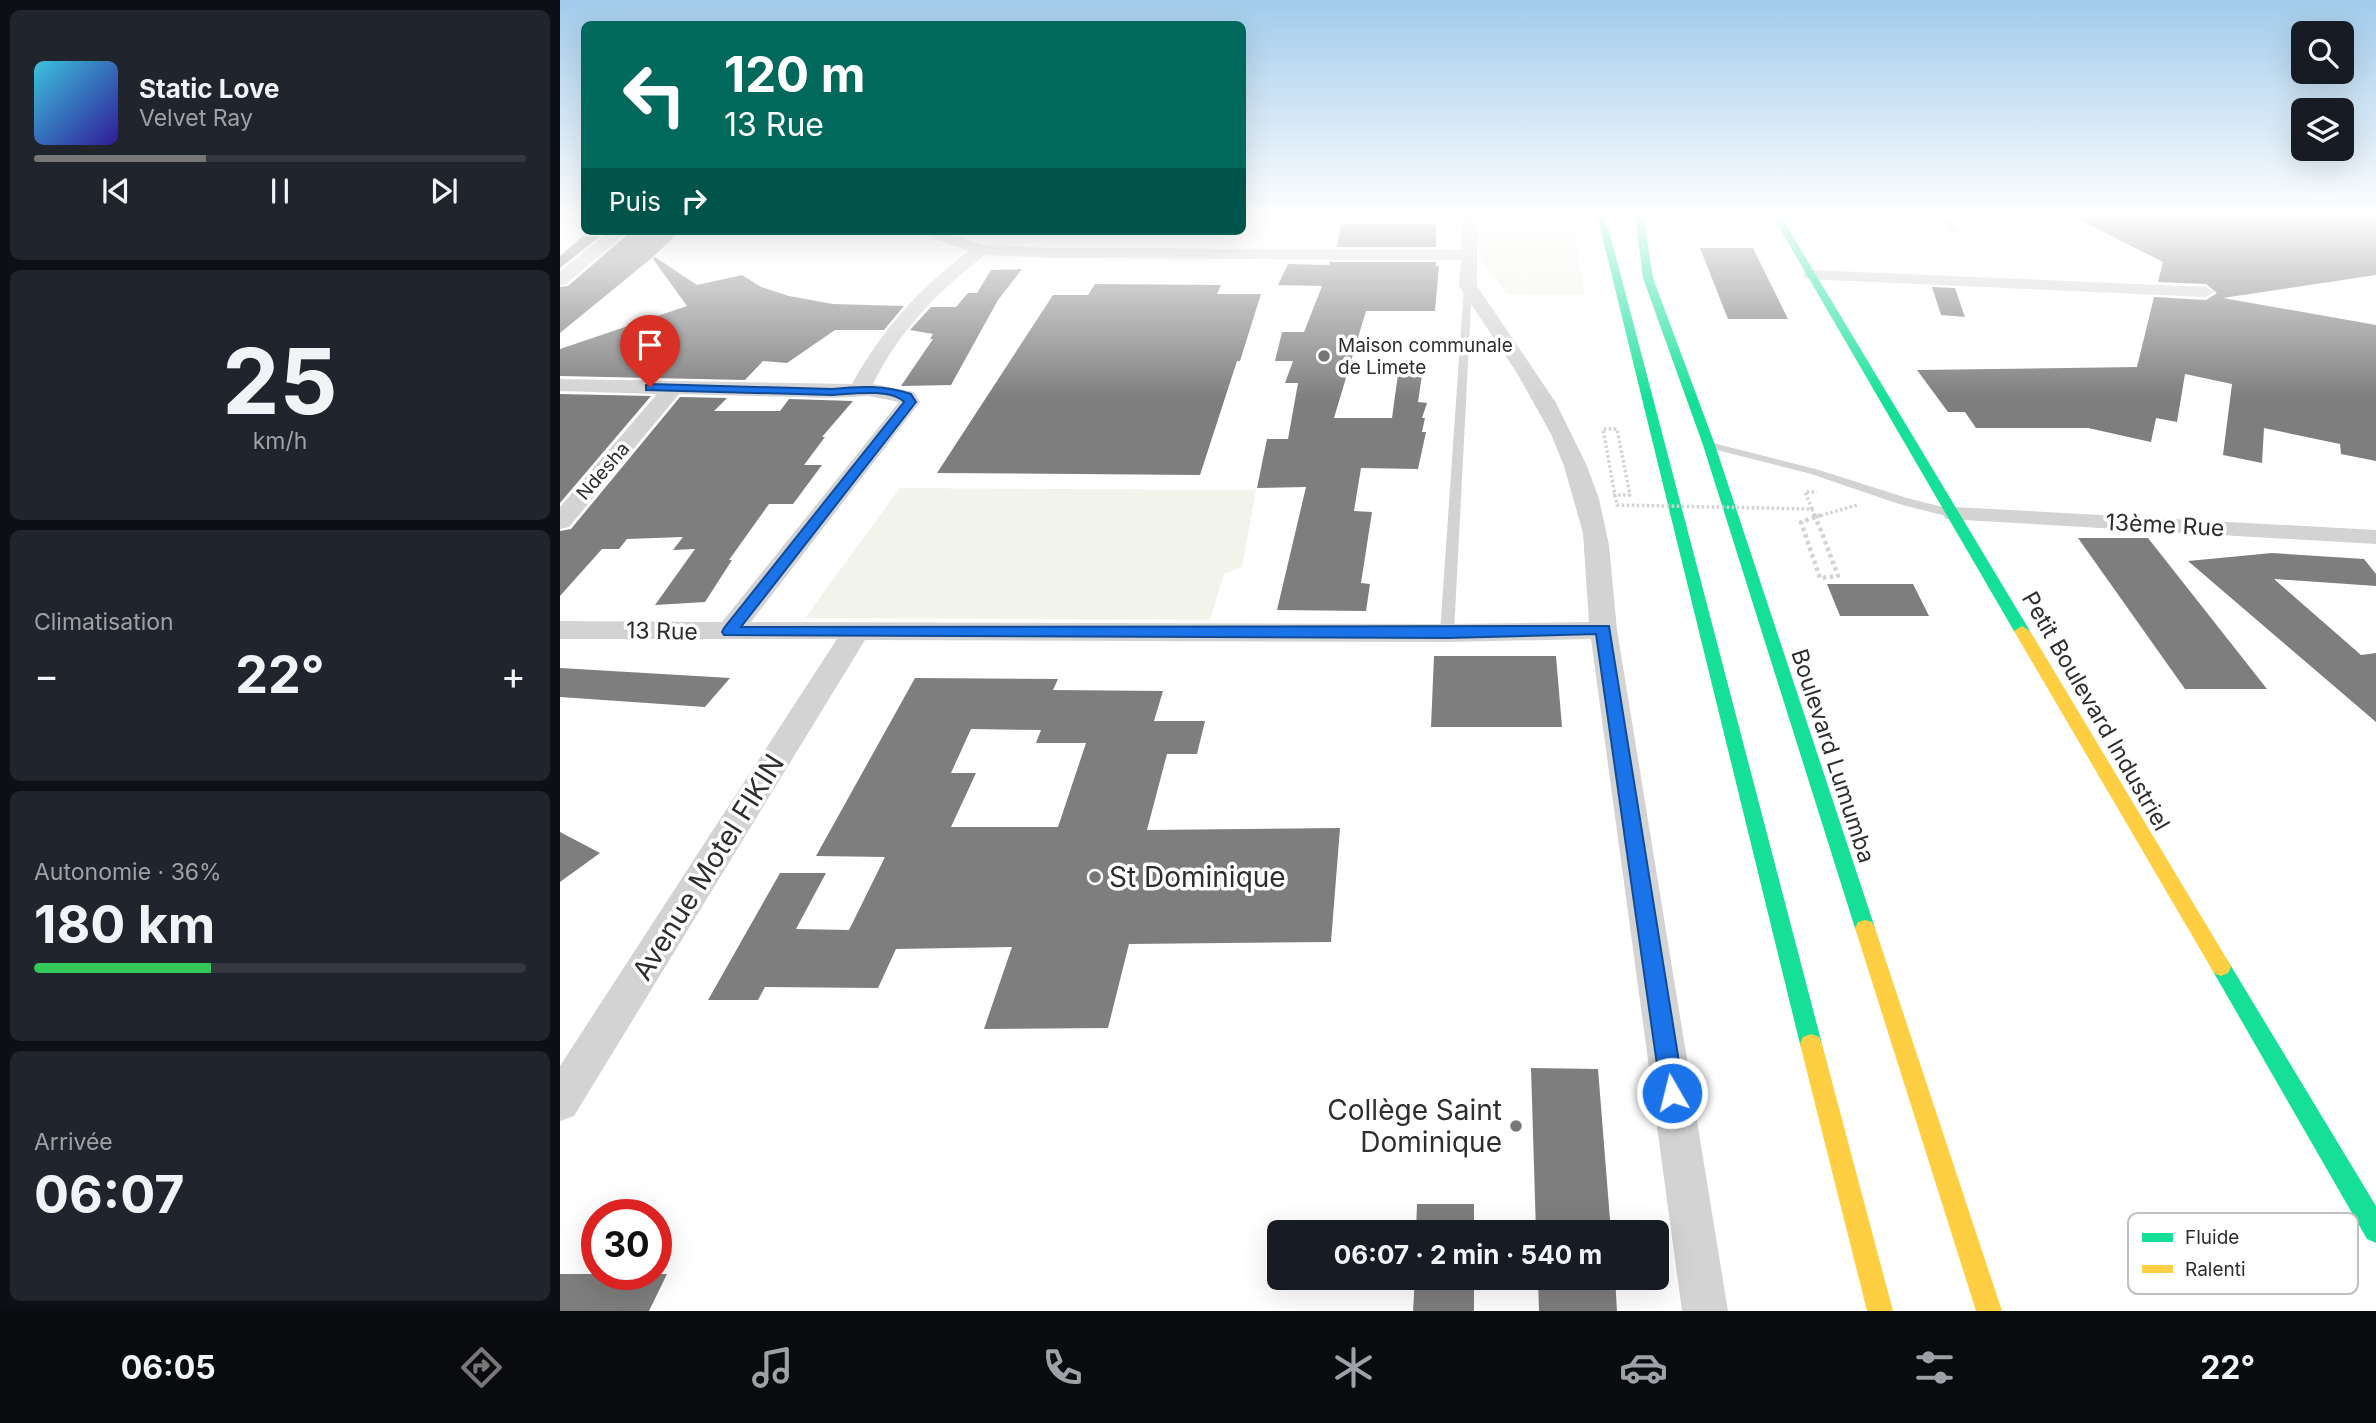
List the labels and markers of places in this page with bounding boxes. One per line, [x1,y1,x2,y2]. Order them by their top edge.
pin [620,315,680,387]
place label: Maison communale de Limete [1338,334,1513,379]
marker: Maison communale de Limete [1316,348,1332,364]
place label: St Dominique [1109,860,1286,894]
marker: St Dominique [1087,869,1103,885]
place label: Collège Saint Dominique [1327,1093,1502,1159]
marker: Collège Saint Dominique [1508,1118,1524,1134]

